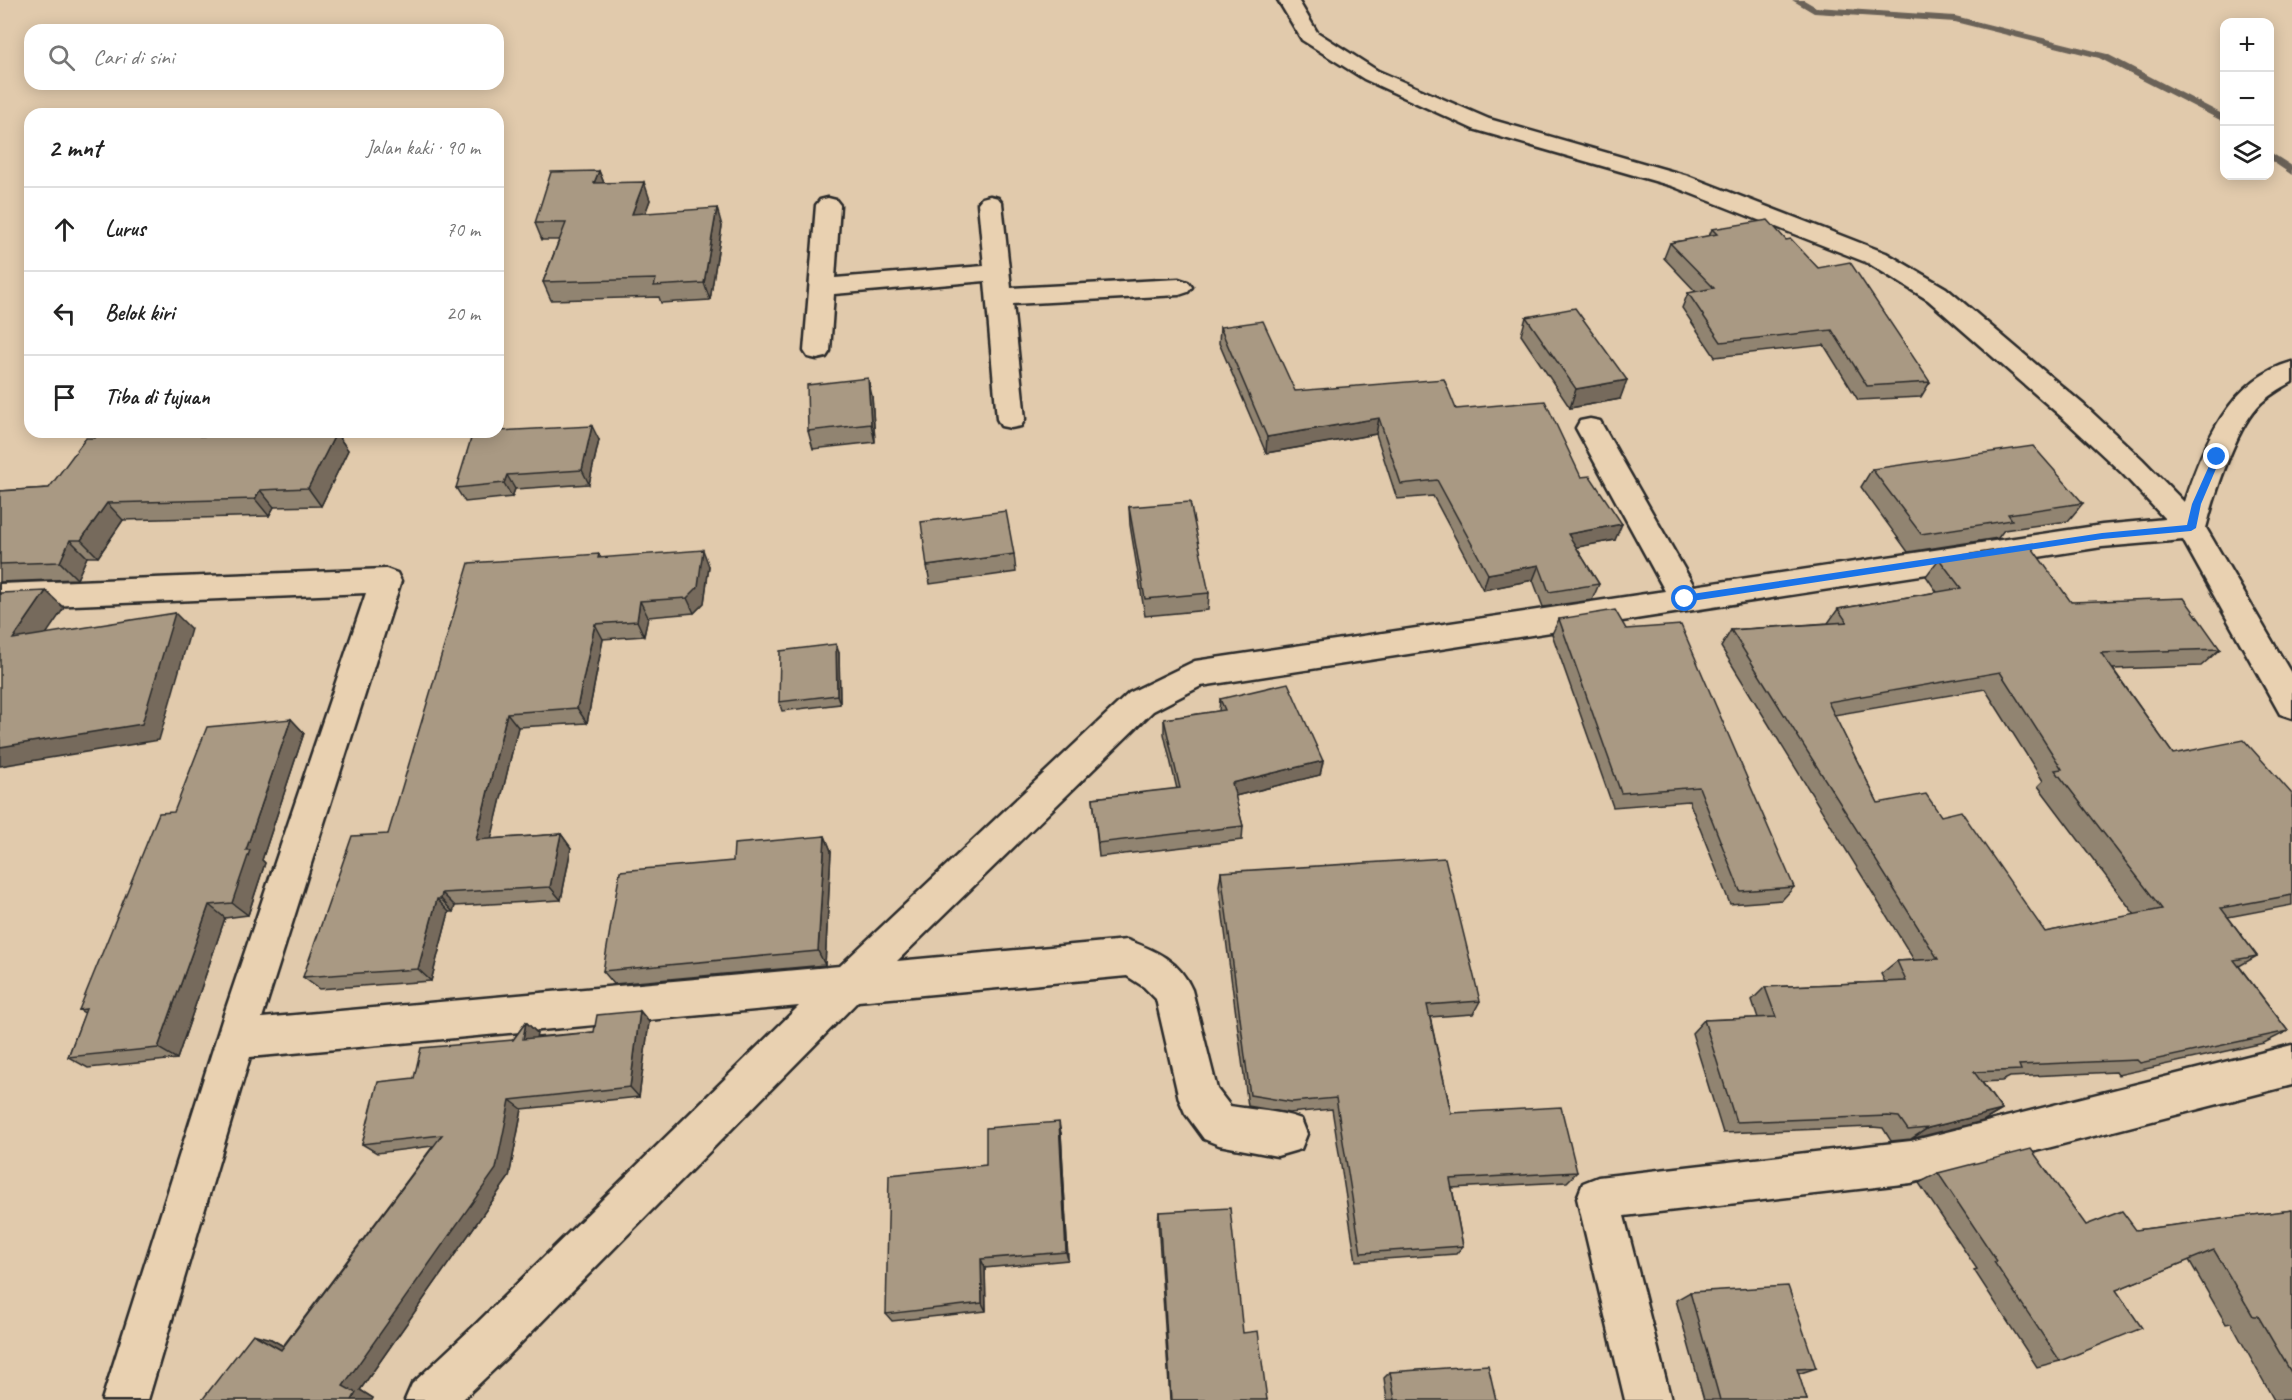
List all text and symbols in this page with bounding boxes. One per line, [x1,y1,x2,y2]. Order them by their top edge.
map controls [2220,18,2274,180]
button: + [2220,18,2274,72]
search box [24,24,504,90]
icon: search [45,41,78,74]
text: Cari di sini [93,43,174,71]
button: − [2220,72,2274,126]
button: layers [2220,126,2274,180]
text: 2 mnt [48,131,101,164]
text: Jalan kaki · 90 m [366,135,480,160]
icon: ahead [48,213,81,246]
text: Lurus [105,215,145,243]
text: 70 m [446,217,480,242]
icon: left [48,297,81,330]
text: Belok kiri [105,299,174,327]
text: 20 m [446,301,480,326]
icon: arrive [48,381,81,414]
text: Tiba di tujuan [105,383,210,411]
route end [2203,443,2229,469]
route start [1671,585,1697,611]

